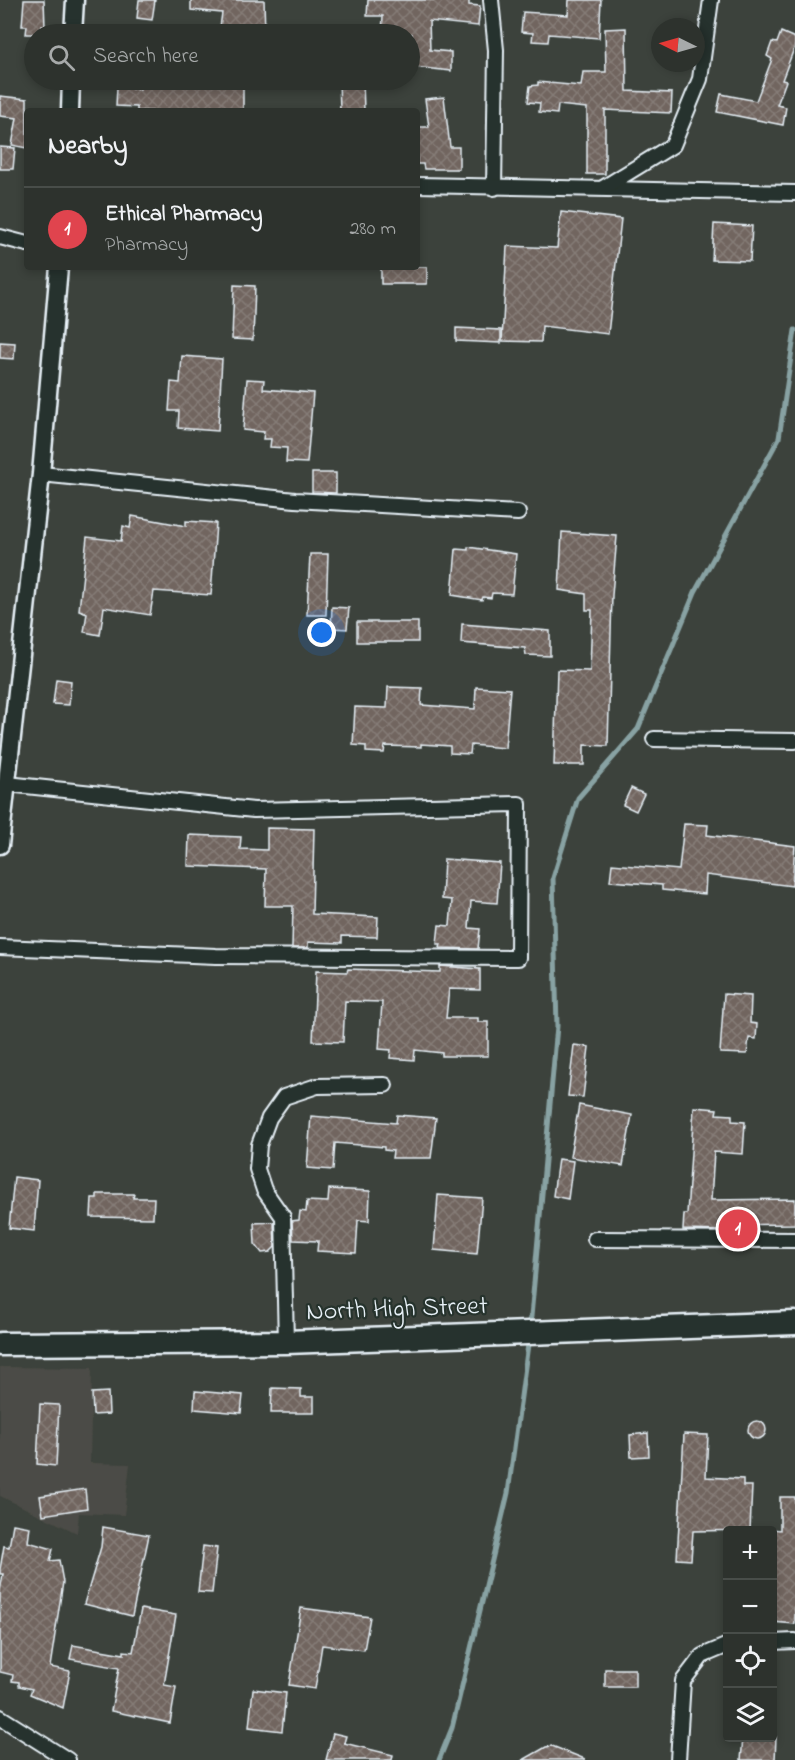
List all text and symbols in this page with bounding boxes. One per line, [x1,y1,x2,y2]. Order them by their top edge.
north arrow [651,18,705,72]
search box [24,24,420,90]
icon: search [45,41,78,74]
text: Search here [93,41,198,73]
text: Nearby [48,128,127,166]
text: Ethical Pharmacy [105,199,263,231]
text: 1 [64,215,71,244]
text: 280 m [349,215,396,244]
text: Pharmacy [105,231,188,260]
your location [307,618,336,647]
pin: 1 [718,1206,758,1252]
street label: North High Street [306,1288,489,1332]
map controls [723,1526,777,1742]
button: + [723,1526,777,1580]
button: − [723,1580,777,1634]
button: locate [723,1634,777,1688]
button: layers [723,1688,777,1742]

